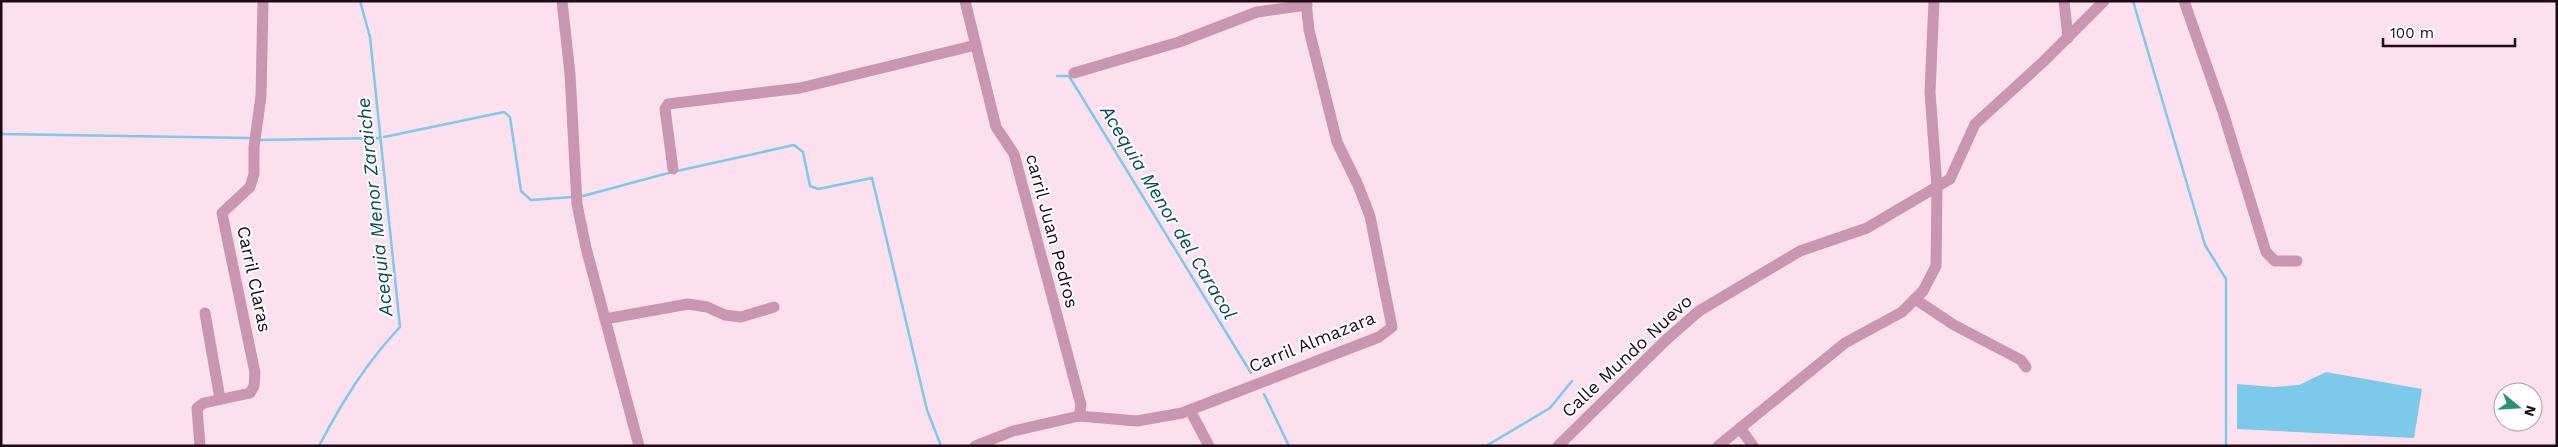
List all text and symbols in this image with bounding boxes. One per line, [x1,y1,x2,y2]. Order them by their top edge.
scale bar [2383,15,2516,47]
text: 100 m [2390,24,2434,42]
water label: Acequia Menor Zaraiche [352,96,398,319]
water label: Acequia Menor del Caracol [1095,100,1242,324]
street label: carril Juan Pedros [1022,151,1083,310]
street label: Carril Claras [233,224,276,334]
street label: Calle Mundo Nuevo [1557,290,1696,421]
street label: Carril Almazara [1246,307,1378,376]
north arrow [2493,382,2543,432]
text: N [2521,404,2540,418]

